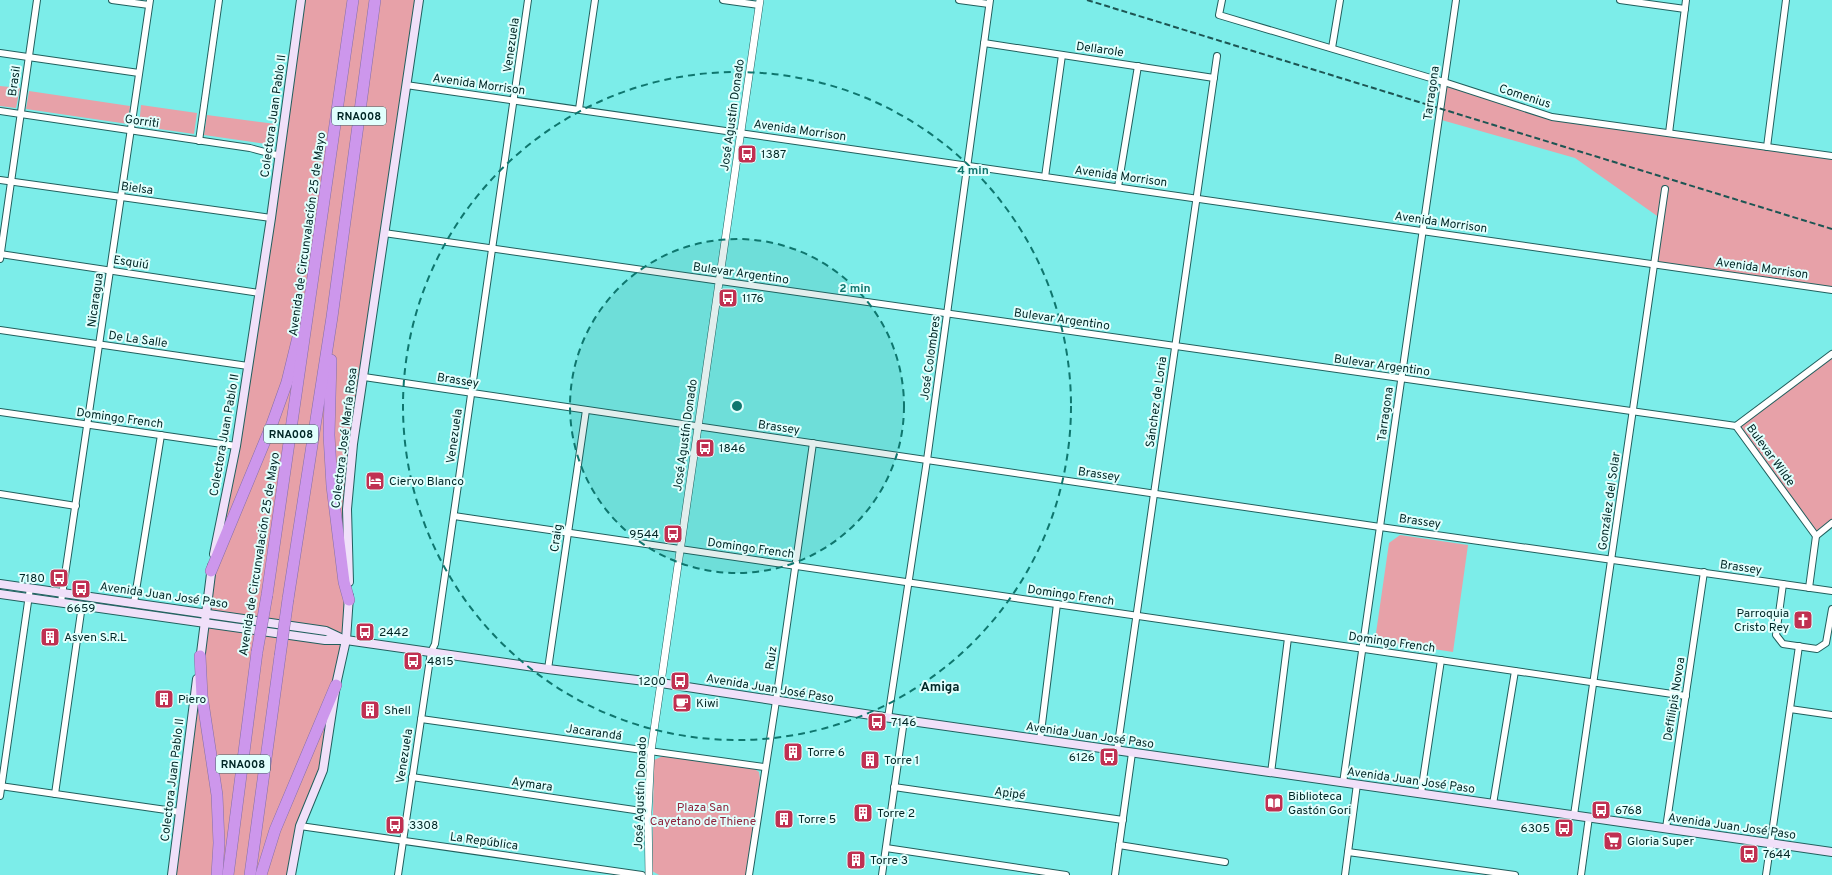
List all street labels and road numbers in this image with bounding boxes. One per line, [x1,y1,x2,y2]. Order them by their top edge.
street label: Venezuela [500,17,524,74]
street label: Dellarole [1075,39,1125,61]
street label: Colectora Juan Pablo II [257,54,291,179]
street label: José Agustín Donado [717,58,749,172]
street label: Brasil [5,65,25,97]
street label: Tarragona [1420,65,1444,121]
street label: Avenida Morrison [432,71,526,99]
street label: Comenius [1497,81,1553,113]
road number: RNA008 [332,107,386,125]
street label: Gorriti [124,112,160,132]
street label: Avenida Morrison [753,117,847,145]
street label: Avenida de Circunvalación 25 de Mayo [286,131,330,337]
street label: Avenida Morrison [1074,163,1168,191]
street label: Bielsa [120,179,154,199]
street label: Avenida Morrison [1394,209,1488,237]
street label: Esquiú [112,252,150,274]
street label: Avenida Morrison [1715,255,1809,283]
street label: Bulevar Argentino [692,259,790,289]
street label: Nicaragua [84,272,108,328]
street label: Bulevar Argentino [1013,305,1111,335]
street label: José Colombres [917,315,945,402]
street label: De La Salle [107,328,168,352]
street label: Bulevar Argentino [1333,351,1431,381]
street label: Sánchez de Loria [1143,356,1171,449]
street label: Colectora José María Rosa [328,367,362,509]
street label: Brassey [436,370,480,392]
street label: Colectora Juan Pablo II [206,373,244,498]
street label: José Agustín Donado [670,378,702,492]
street label: Tarragona [1374,386,1398,442]
street label: Domingo French [75,405,164,433]
street label: Venezuela [443,408,467,465]
street label: Brassey [757,417,801,439]
street label: Bulevar Wilde [1742,421,1798,490]
road number: RNA008 [264,425,318,443]
street label: González del Solar [1595,450,1625,552]
street label: Avenida de Circunvalación 25 de Mayo [236,451,284,657]
street label: Brassey [1077,464,1121,486]
street label: Brassey [1398,511,1442,533]
street label: Craig [547,523,567,553]
street label: Domingo French [706,535,795,563]
street label: Brassey [1719,557,1763,579]
street label: Avenida Juan José Paso [99,579,229,613]
street label: Domingo French [1026,582,1115,610]
street label: Domingo French [1347,629,1436,657]
street label: Ruiz [762,645,782,671]
street label: Deffilipis Novoa [1660,656,1690,742]
street label: Avenida Juan José Paso [705,671,835,707]
street label: Colectora Juan Pablo II [157,718,188,843]
street label: Avenida Juan José Paso [1025,719,1155,753]
street label: Jacarandá [565,721,623,745]
street label: Venezuela [393,728,417,785]
street label: José Agustín Donado [631,736,651,850]
road number: RNA008 [216,755,270,773]
street label: Avenida Juan José Paso [1346,764,1476,798]
street label: Aymara [510,774,553,796]
street label: Apipé [993,784,1027,804]
street label: Avenida Juan José Paso [1667,810,1797,844]
street label: La República [449,829,519,855]

